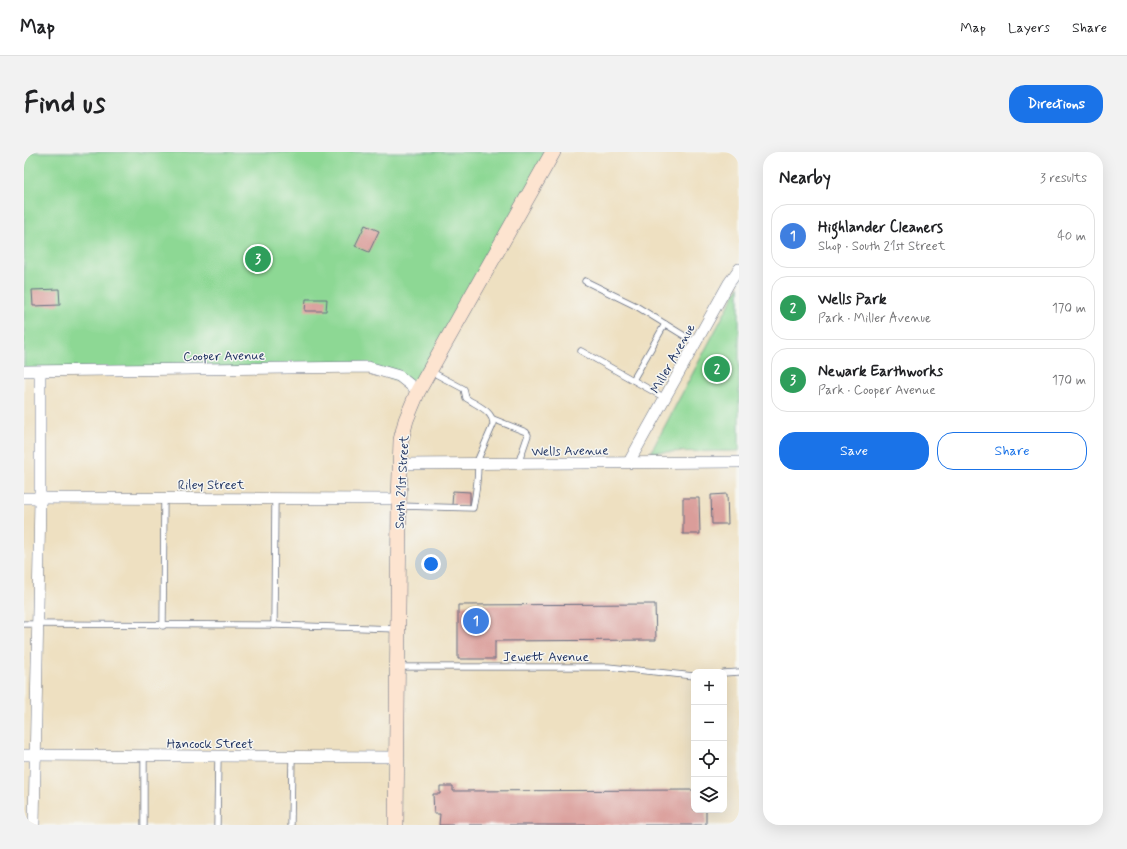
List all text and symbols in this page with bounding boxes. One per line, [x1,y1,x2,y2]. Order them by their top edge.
text: Map [20,15,55,40]
text: Map [960,19,986,37]
text: Layers [1008,19,1050,37]
text: Share [1072,19,1107,37]
button: Directions [1009,85,1103,123]
text: Find us [24,86,105,123]
text: Nearby [779,167,831,189]
text: 3 results [1040,170,1087,187]
text: Highlander Cleaners [818,218,943,238]
text: 1 [790,228,796,245]
text: 40 m [1057,228,1086,245]
text: Shop · South 21st Street [818,238,945,255]
pin: 3 [245,244,271,274]
text: Wells Park [818,290,887,310]
text: 2 [790,300,796,317]
text: 170 m [1052,300,1086,317]
text: Park · Miller Avenue [818,310,931,327]
street label: Miller Avenue [647,321,700,397]
street label: Cooper Avenue [183,347,265,366]
pin: 2 [704,354,730,384]
text: Newark Earthworks [818,362,943,382]
text: 3 [790,372,796,389]
text: 170 m [1052,372,1086,389]
text: Park · Cooper Avenue [818,382,936,399]
button: Save [779,432,929,470]
button: Share [937,432,1087,470]
street label: South 21st Street [392,435,413,529]
street label: Wells Avenue [531,442,609,461]
street label: Riley Street [178,477,245,494]
your location [421,554,441,574]
pin: 1 [463,606,489,636]
street label: Jewett Avenue [503,649,589,666]
map controls [691,669,727,813]
button: + [691,669,727,705]
button: − [691,705,727,741]
street label: Hancock Street [167,736,253,753]
button: locate [691,741,727,777]
button: layers [691,777,727,813]

